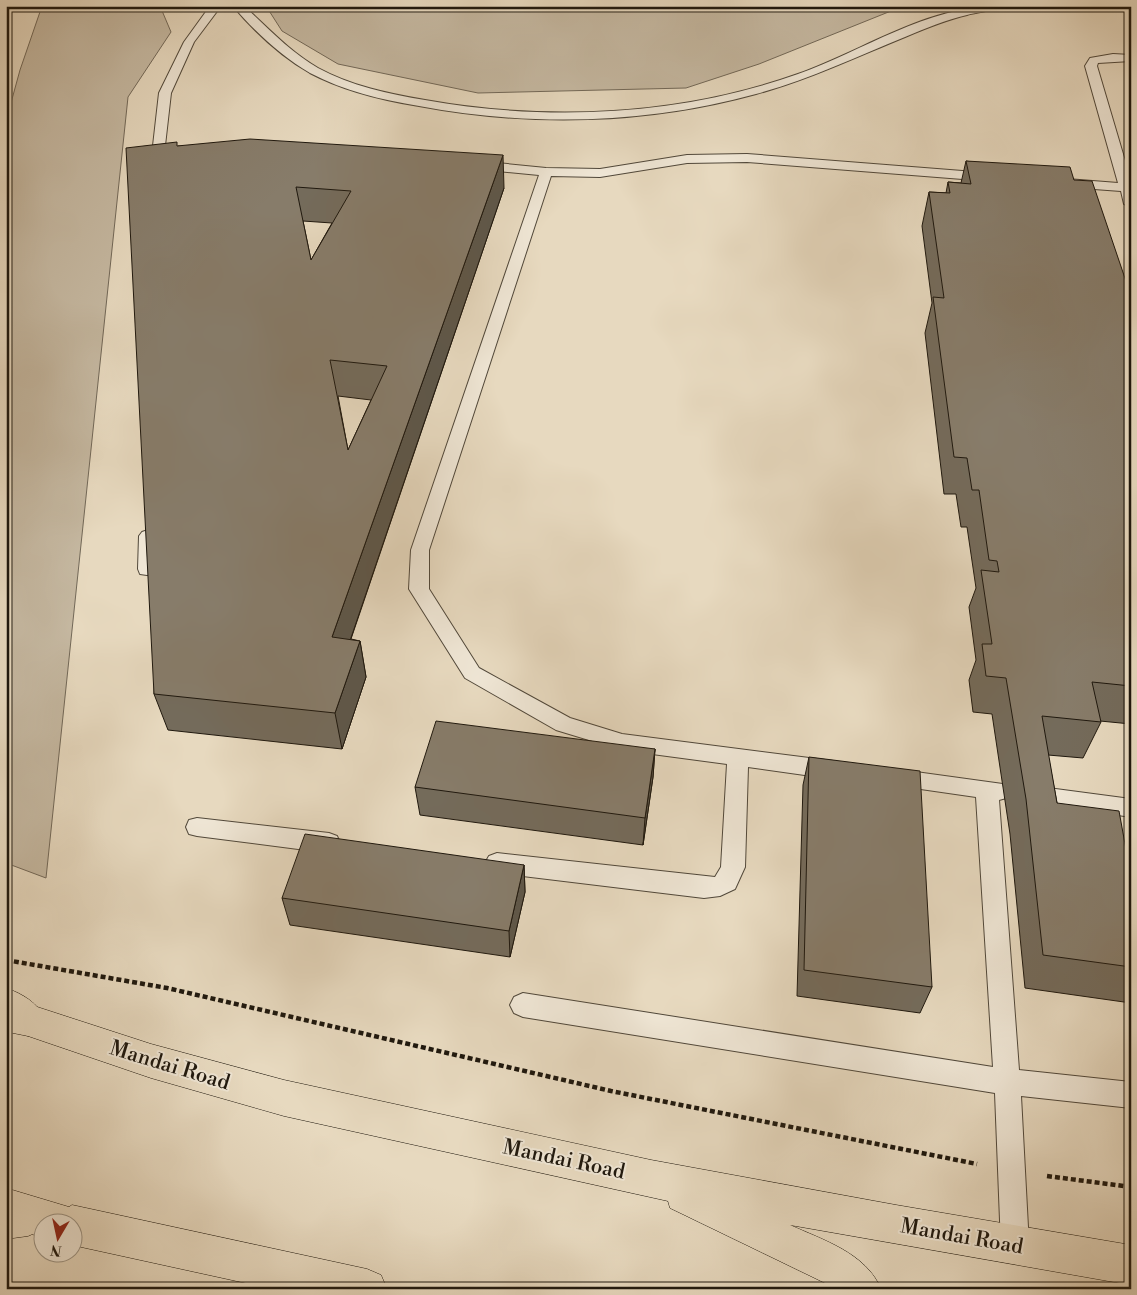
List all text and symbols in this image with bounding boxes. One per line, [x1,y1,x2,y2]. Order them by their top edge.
street label: Mandai Road [107,1035,233,1097]
street label: Mandai Road [500,1134,627,1186]
north arrow [32,1212,82,1262]
street label: Mandai Road [898,1213,1025,1261]
text: N [49,1240,63,1260]

